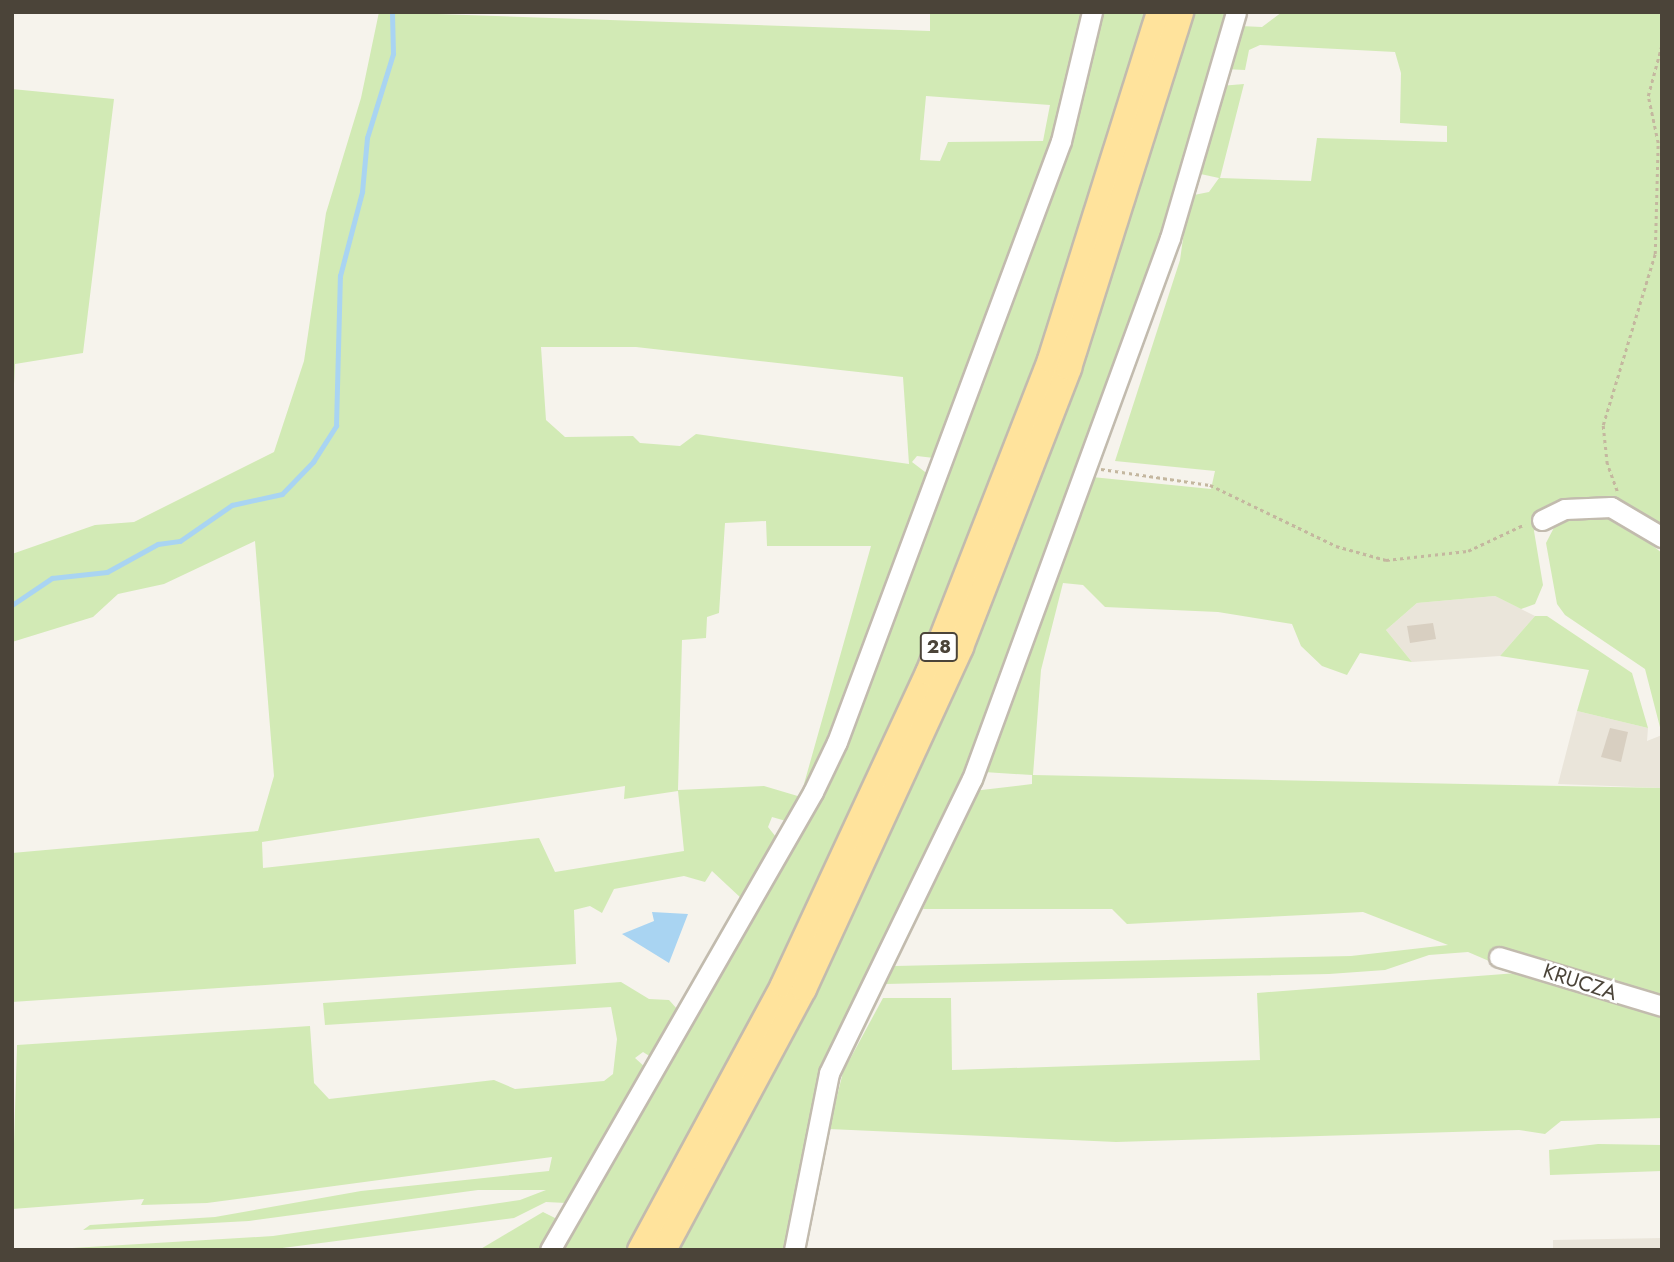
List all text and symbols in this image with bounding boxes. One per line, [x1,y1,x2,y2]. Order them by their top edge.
road number: 28 [920,632,958,662]
street label: KRUCZA [1540,958,1620,1006]

